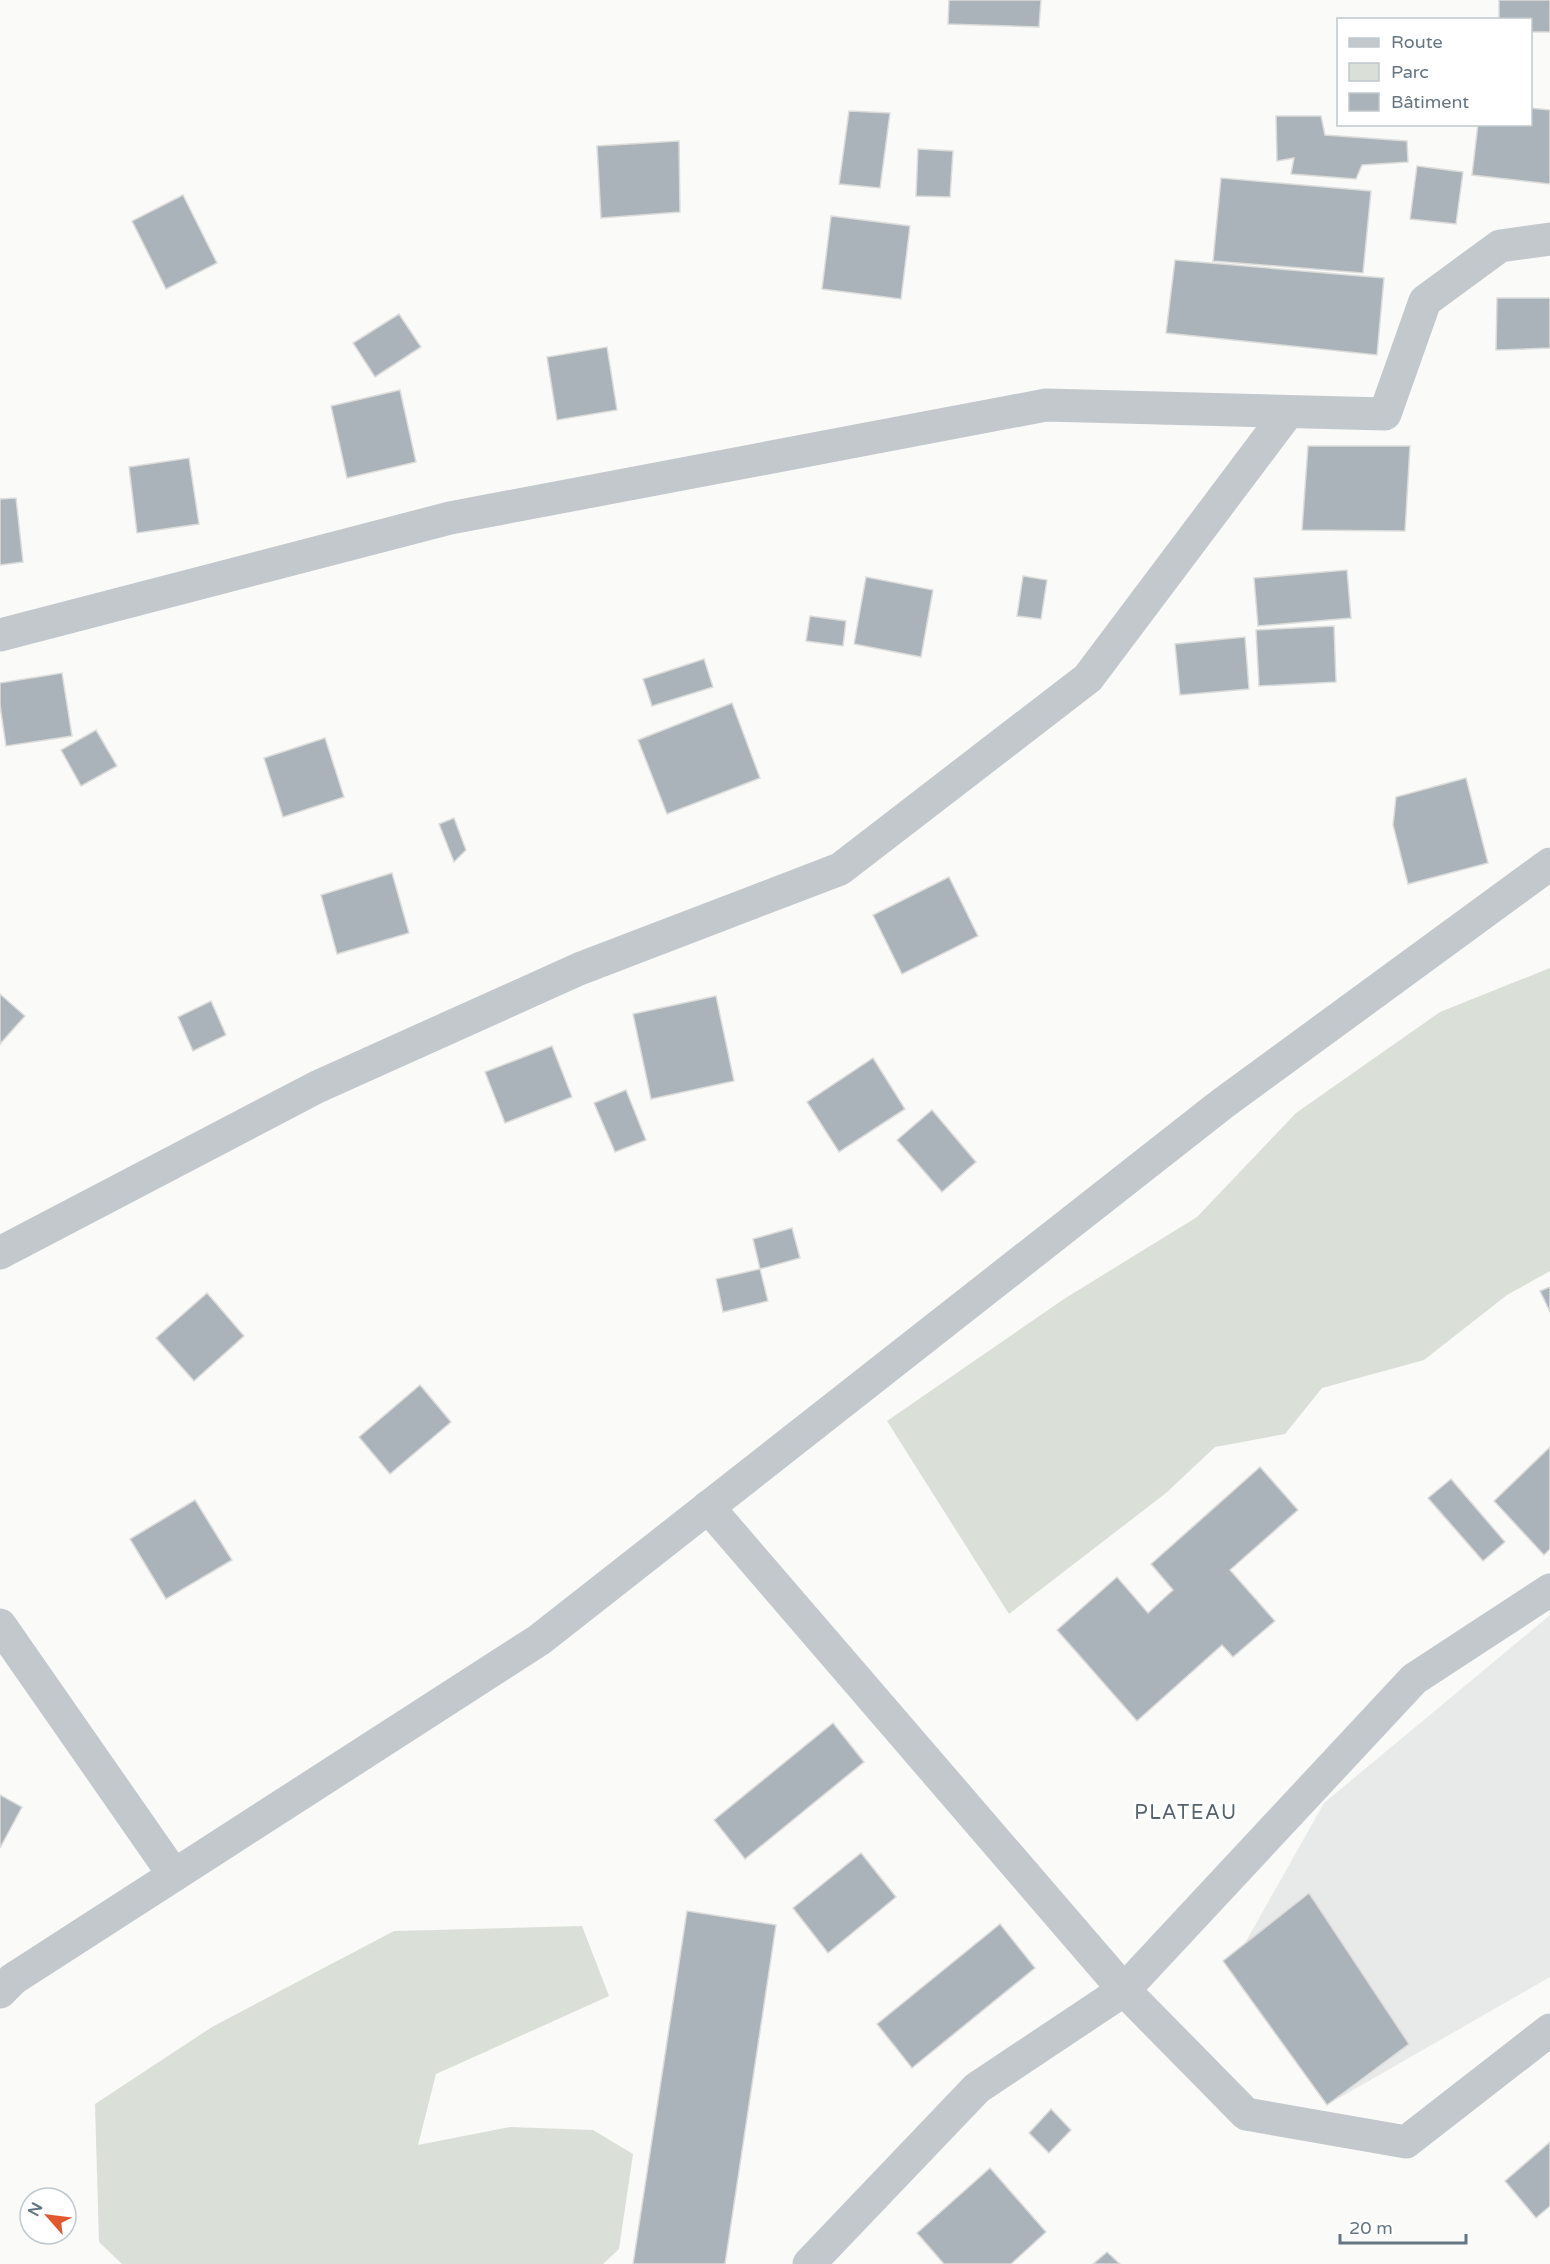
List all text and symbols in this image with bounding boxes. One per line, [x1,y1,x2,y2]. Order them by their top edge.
legend [1337,18,1532,126]
text: Route [1391,31,1443,53]
text: Parc [1391,61,1429,83]
text: Bâtiment [1391,91,1469,113]
district label: PLATEAU [1134,1801,1238,1825]
north arrow [18,2186,78,2246]
text: N [24,2199,47,2220]
scale bar [1340,2207,1466,2245]
text: 20 m [1349,2217,1393,2239]

